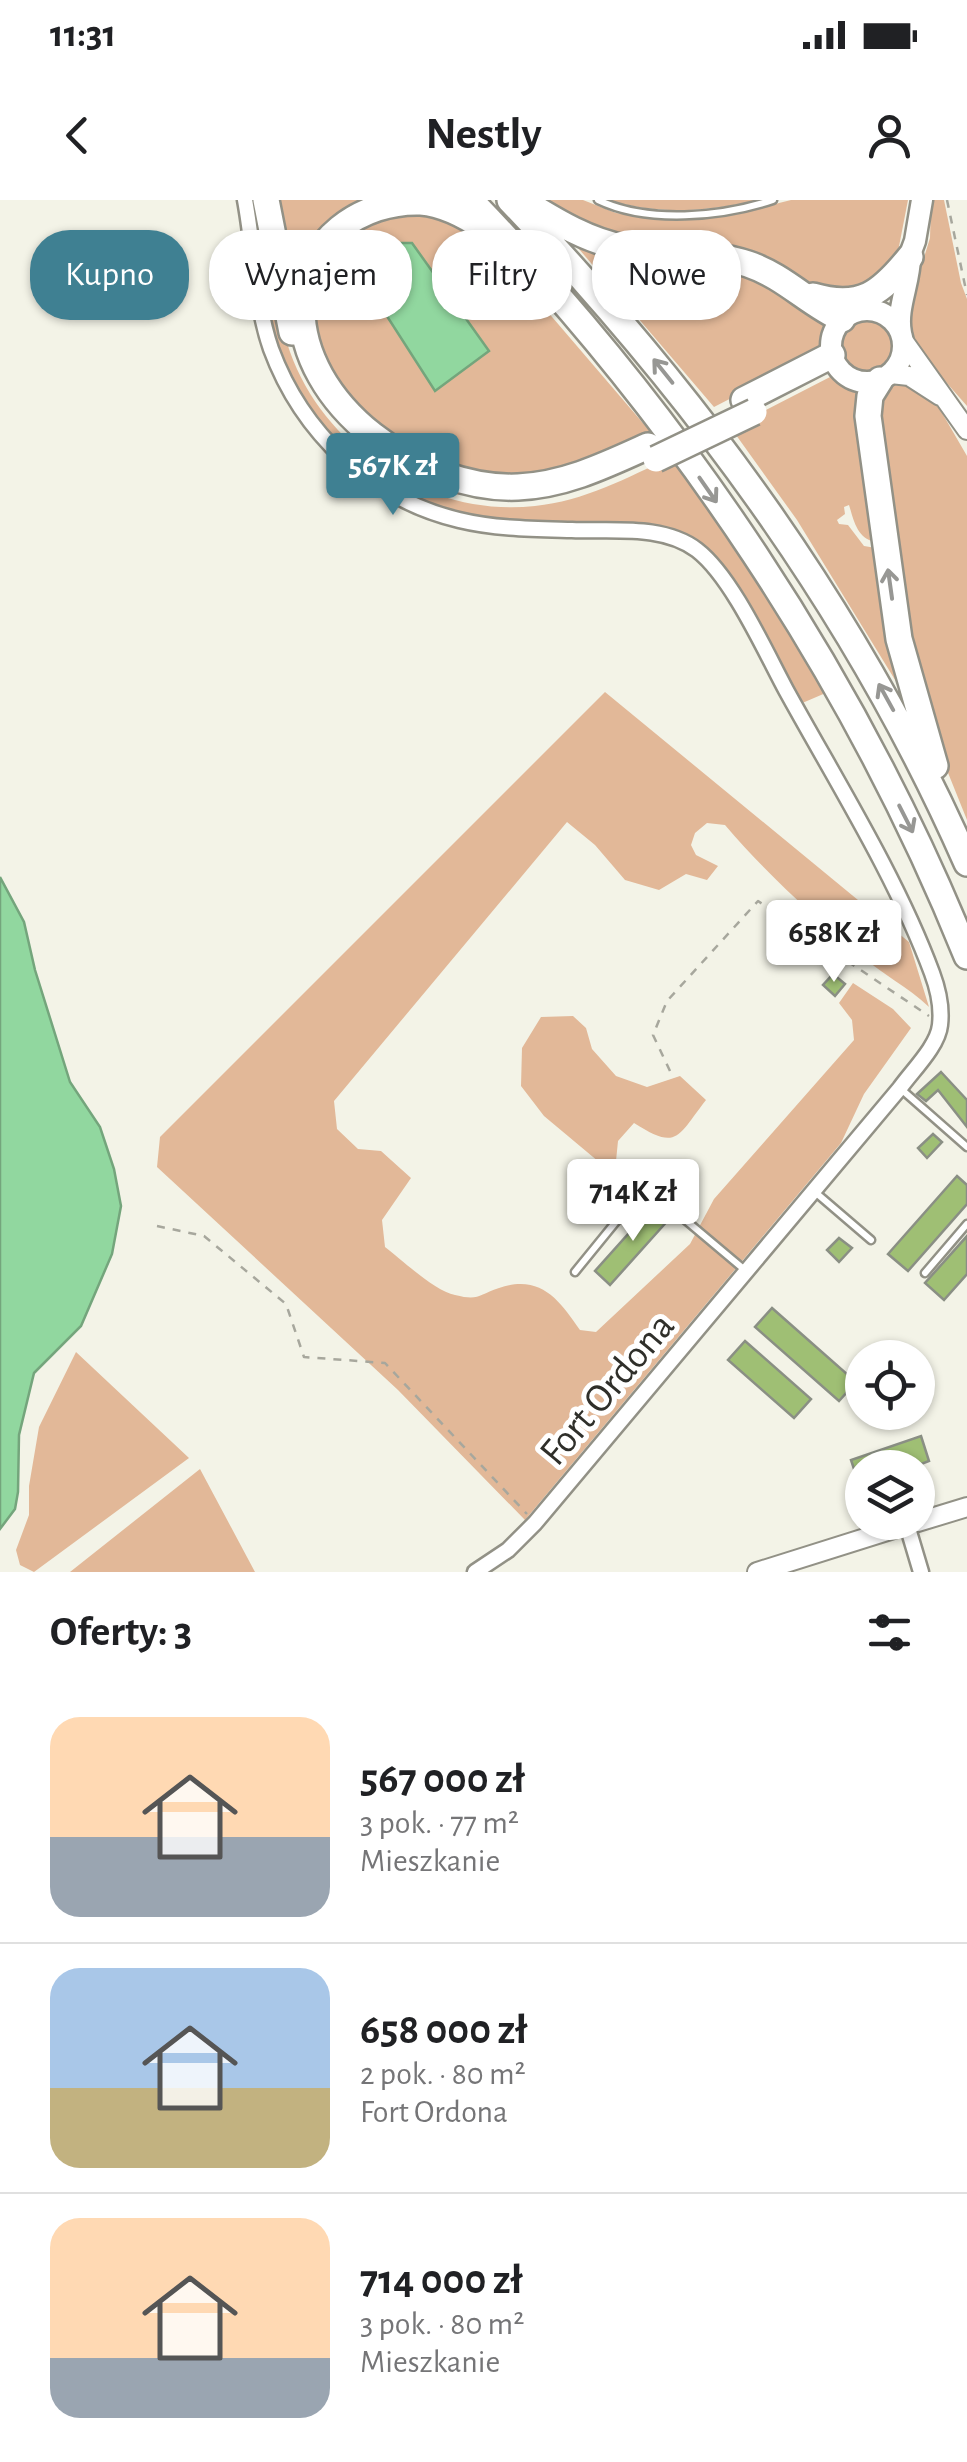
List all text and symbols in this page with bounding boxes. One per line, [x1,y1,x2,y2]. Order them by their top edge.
text: 11:31 [50,16,116,54]
icon: back [50,108,105,163]
icon: person [862,108,917,163]
text: Nestly [425,112,542,157]
chip: Kupno [30,230,189,320]
chip: Wynajem [209,230,412,320]
chip: Filtry [432,230,572,320]
chip: Nowe [592,230,741,320]
one-way arrow [653,358,674,385]
pin: 567K zł [301,433,485,518]
text: 567K zł [348,449,438,481]
one-way arrow [697,476,718,503]
one-way arrow [881,569,899,601]
one-way arrow [875,682,895,712]
one-way arrow [897,804,916,834]
pin: 658K zł [742,900,926,985]
text: 658K zł [788,916,880,948]
pin: 714K zł [541,1159,725,1244]
text: 714K zł [589,1175,677,1207]
street label: Fort Ordona [533,1306,682,1473]
map controls [845,1340,935,1540]
button: locate [845,1340,935,1430]
button: layers [845,1450,935,1540]
icon: filters [862,1605,917,1660]
text: Oferty: 3 [50,1611,192,1653]
icon: home [130,1757,250,1877]
text: 567 000 zł [360,1758,525,1800]
text: 3 pok. · 77 m² [360,1807,519,1839]
text: Mieszkanie [360,1845,500,1877]
icon: home [130,2008,250,2128]
text: 658 000 zł [360,2009,527,2051]
text: 2 pok. · 80 m² [360,2058,526,2090]
text: Fort Ordona [360,2096,508,2128]
icon: home [130,2258,250,2378]
text: 714 000 zł [360,2259,523,2301]
text: 3 pok. · 80 m² [360,2308,524,2340]
text: Mieszkanie [360,2346,500,2378]

